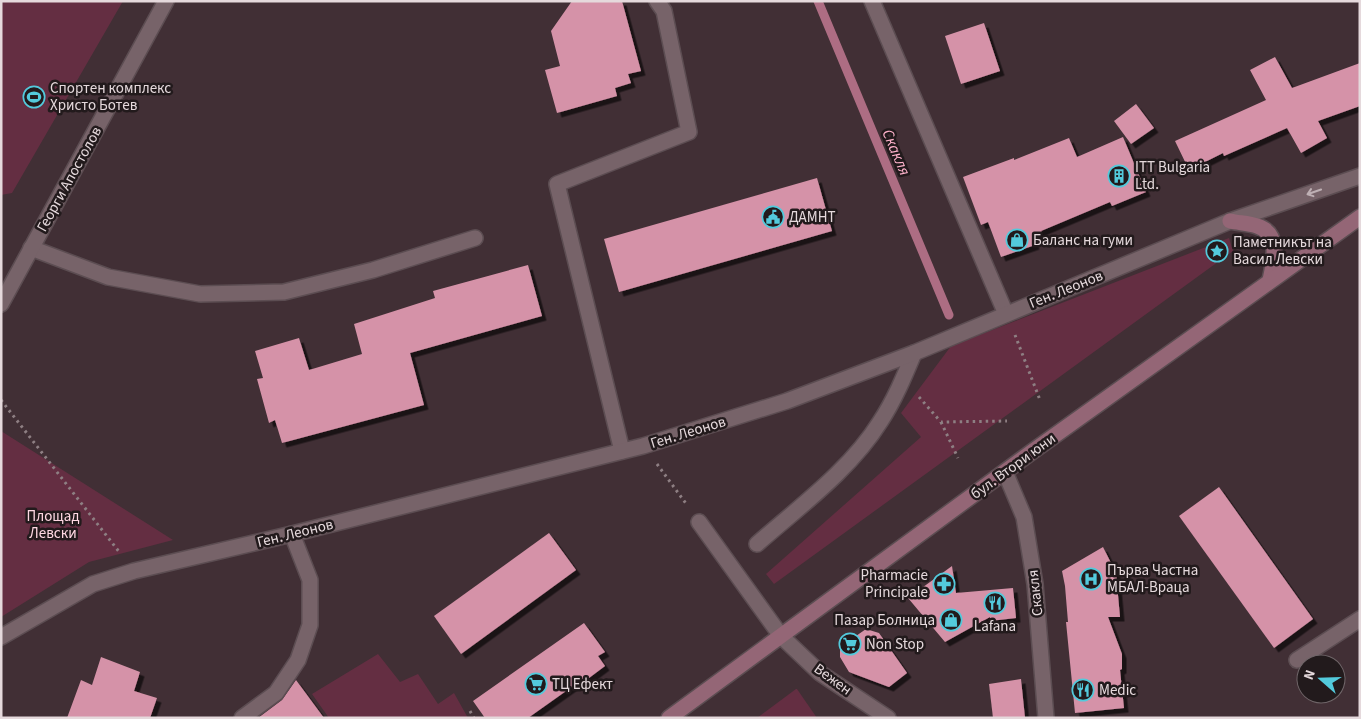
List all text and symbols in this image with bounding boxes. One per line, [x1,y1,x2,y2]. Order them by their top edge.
place label: Спортен комплекс Христо Ботев [50,78,171,116]
sports icon: Спортен комплекс Христо Ботев [22,85,46,109]
street label: Георги Апостолов [32,123,107,236]
water label: Скакля [876,126,916,179]
place label: ITT Bulgaria Ltd. [1135,157,1210,195]
building icon: ITT Bulgaria Ltd. [1107,164,1131,188]
one-way arrow [1306,188,1322,197]
public building icon: ДАМНТ [761,205,785,229]
place label: ДАМНТ [789,207,835,228]
shop icon: Баланс на гуми [1005,228,1029,252]
place label: Баланс на гуми [1033,230,1133,251]
place label: Паметникът на Васил Левски [1233,232,1332,270]
place icon: Паметникът на Васил Левски [1205,239,1229,263]
street label: Ген. Леонов [1026,265,1106,314]
street label: Ген. Леонов [648,411,729,454]
street label: бул. Втори юни [967,428,1060,504]
park label: Площад Левски [27,506,79,544]
street label: Ген. Леонов [255,514,336,553]
place label: Първа Частна МБАЛ-Враца [1107,560,1198,598]
place label: Pharmacie Principale [861,565,928,603]
hospital icon: Първа Частна МБАЛ-Враца [1079,567,1103,591]
street label: Скакля [1023,569,1048,617]
pharmacy icon: Pharmacie Principale [932,572,956,596]
restaurant icon: Lafana [983,591,1007,615]
shop icon: Пазар Болница [939,608,963,632]
place label: Пазар Болница [834,610,935,631]
place label: Lafana [974,616,1016,637]
supermarket icon: Non Stop [838,632,862,656]
place label: Non Stop [866,634,924,655]
north arrow [1296,654,1346,704]
street label: Вежен [809,659,856,700]
text: N [1299,667,1321,683]
supermarket icon: ТЦ Ефект [524,672,548,696]
place label: ТЦ Ефект [552,674,613,695]
restaurant icon: Medic [1071,678,1095,702]
place label: Medic [1099,680,1136,701]

